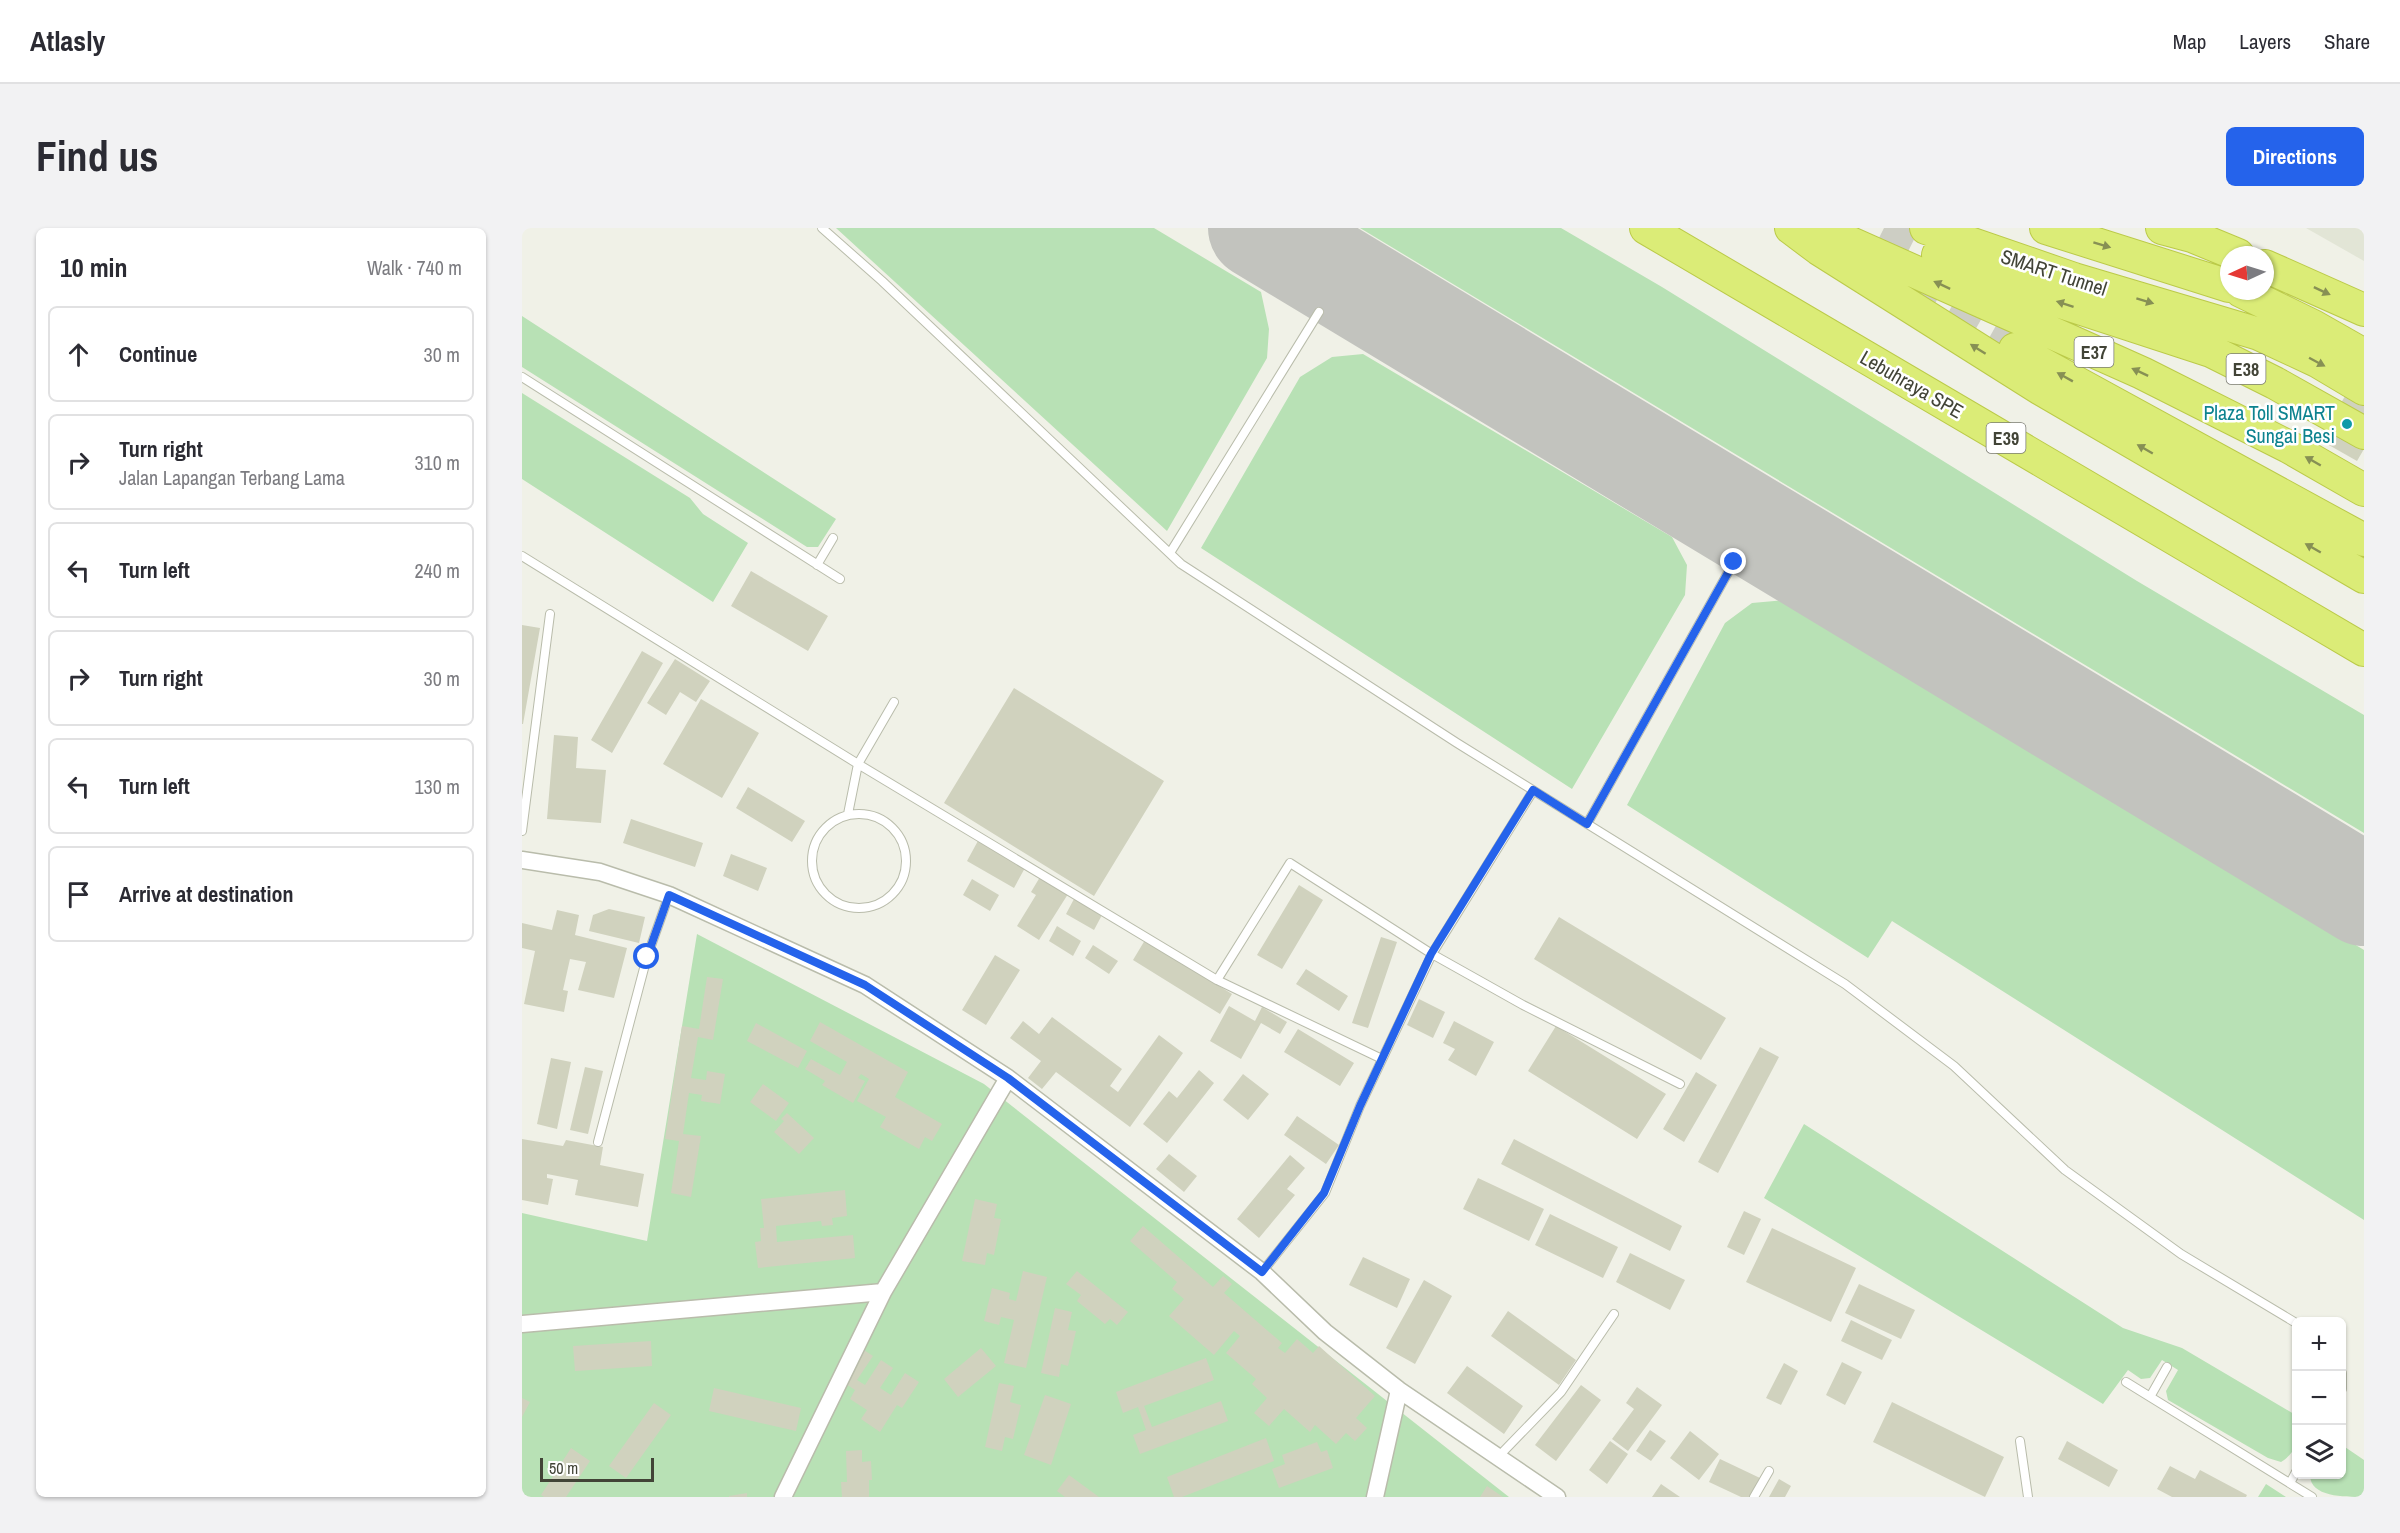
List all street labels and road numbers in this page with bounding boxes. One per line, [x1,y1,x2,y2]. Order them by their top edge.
street label: SMART Tunnel [1998,242,2110,302]
road number: E37 [2074,337,2114,367]
street label: Lebuhraya SPE [1856,344,1968,424]
road number: E38 [2226,354,2266,384]
road number: E39 [1986,423,2026,453]

